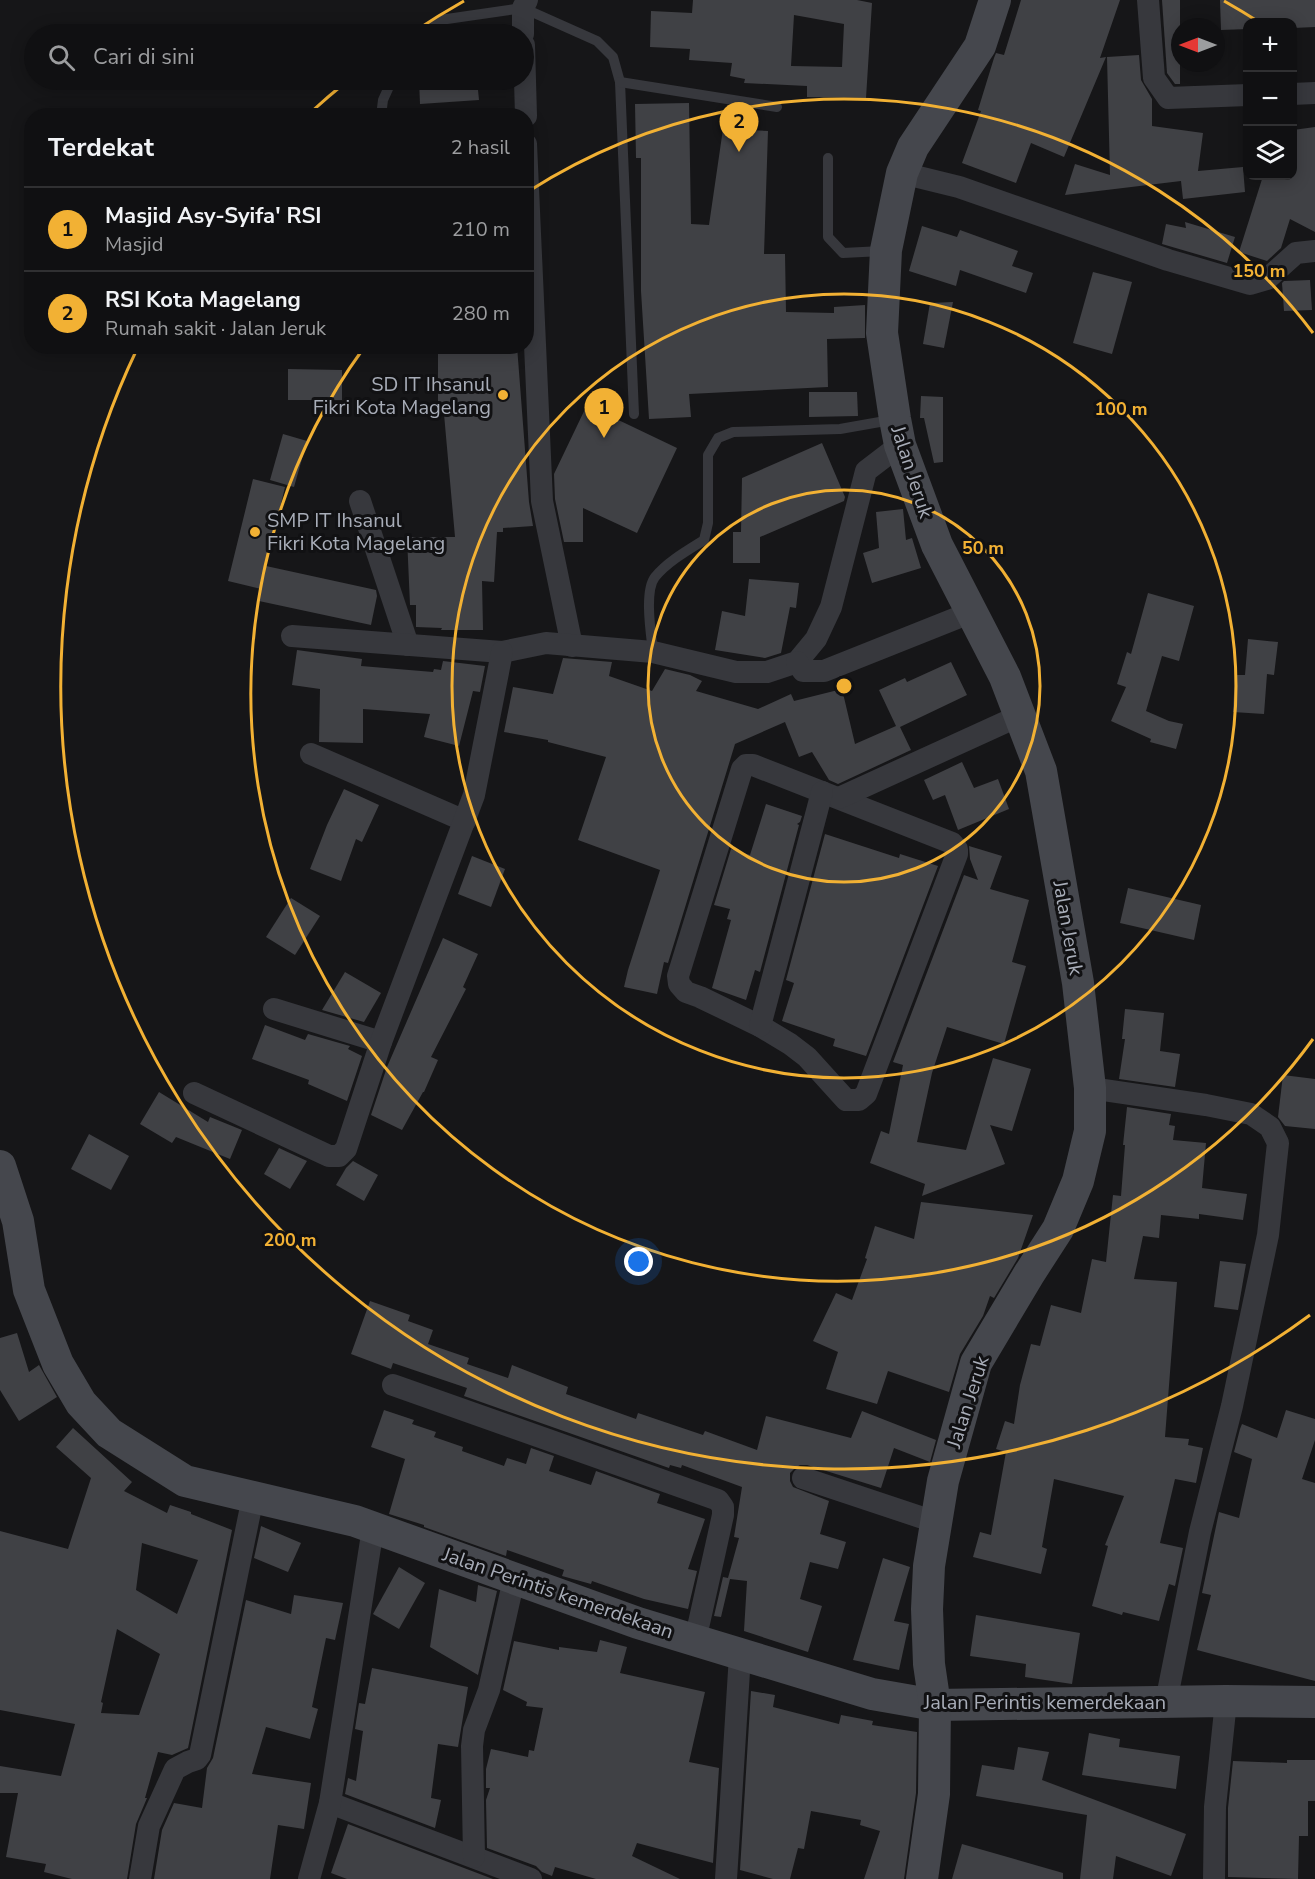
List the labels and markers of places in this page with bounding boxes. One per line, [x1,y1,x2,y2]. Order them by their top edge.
pin: 2 [720,102,758,152]
place label: SD IT Ihsanul Fikri Kota Magelang [313,371,491,421]
marker: SD IT Ihsanul Fikri Kota Magelang [496,388,510,402]
pin: 1 [584,388,624,438]
place label: SMP IT Ihsanul Fikri Kota Magelang [267,507,445,557]
marker: SMP IT Ihsanul Fikri Kota Magelang [248,525,262,539]
centre of rings [834,676,854,696]

